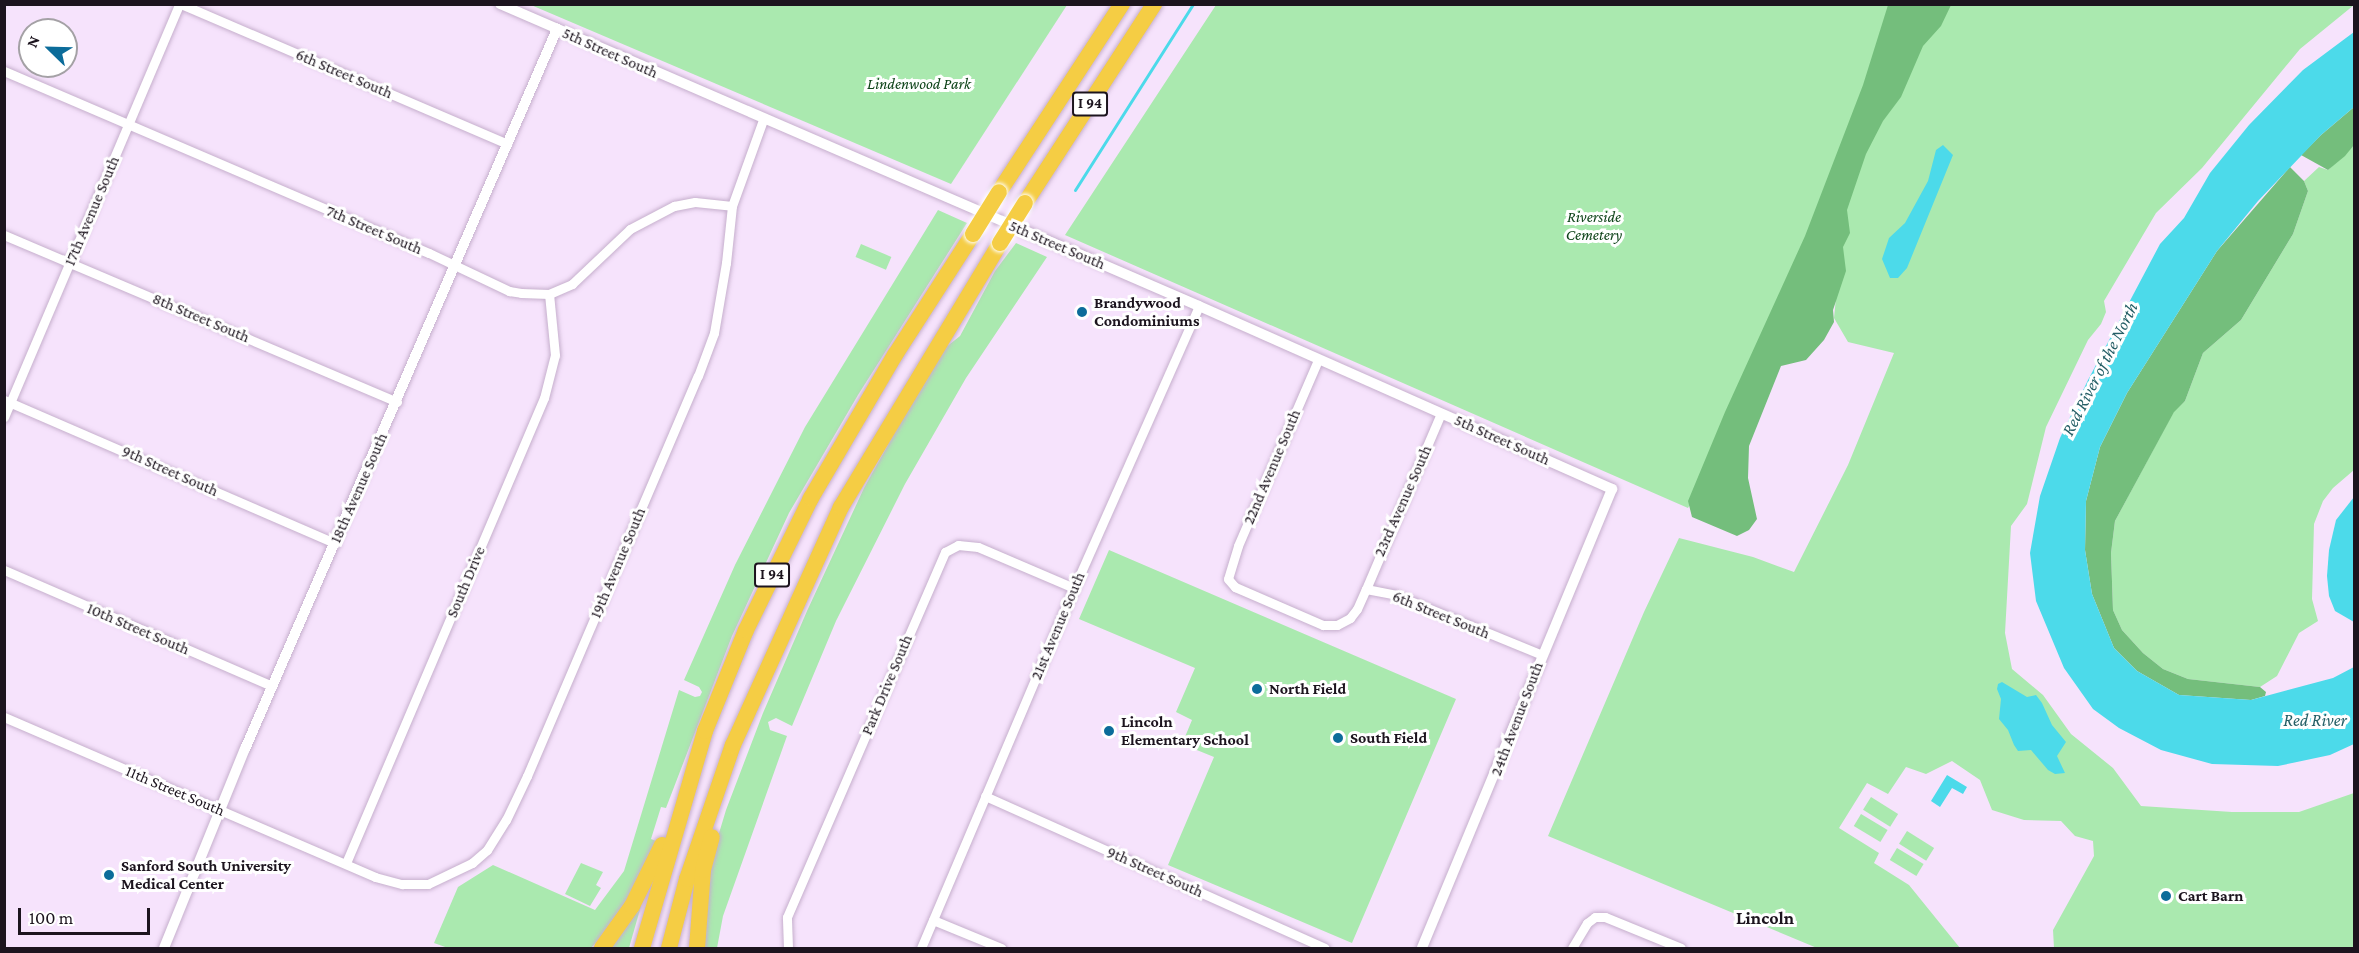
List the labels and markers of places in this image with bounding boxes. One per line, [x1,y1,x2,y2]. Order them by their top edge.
place label: Brandywood Condominiums [1094,293,1199,331]
marker: Brandywood Condominiums [1075,305,1089,319]
place label: North Field [1269,679,1346,699]
marker: North Field [1250,682,1264,696]
place label: Lincoln Elementary School [1121,712,1249,750]
marker: Lincoln Elementary School [1102,724,1116,738]
place label: South Field [1350,728,1427,748]
marker: South Field [1331,731,1345,745]
place label: Sanford South University Medical Center [121,856,291,894]
marker: Sanford South University Medical Center [102,868,116,882]
place label: Cart Barn [2178,886,2243,906]
marker: Cart Barn [2159,889,2173,903]

